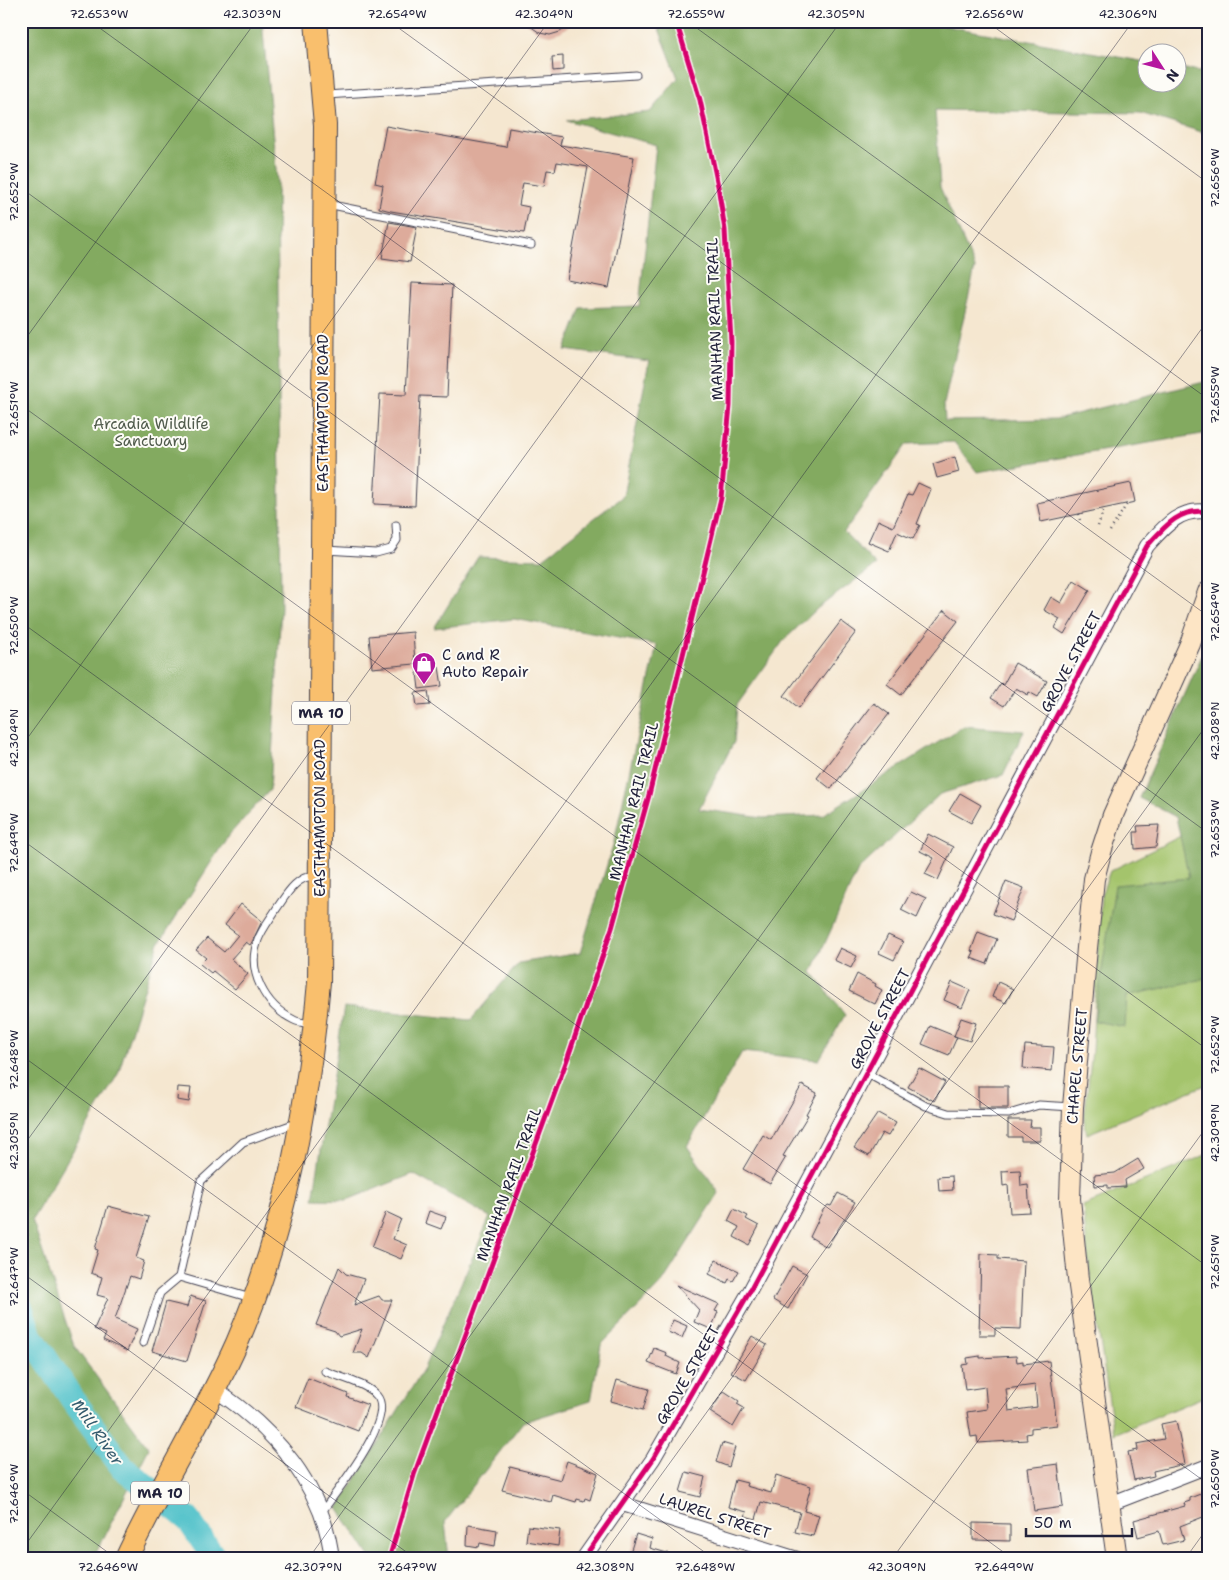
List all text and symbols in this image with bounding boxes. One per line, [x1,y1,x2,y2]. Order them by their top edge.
text: 72.653°W [69,6,129,22]
text: 42.303°N [223,6,281,22]
text: 72.654°W [367,6,427,22]
text: 42.304°N [515,6,573,22]
text: 72.655°W [667,6,725,22]
text: 42.305°N [807,6,865,22]
text: 72.656°W [964,6,1024,22]
text: 42.306°N [1099,6,1157,22]
north arrow [1136,42,1186,92]
text: N [1162,66,1183,85]
text: 72.656°W [1207,148,1223,208]
text: 72.652°W [6,162,22,222]
street label: MANHAN RAIL TRAIL [702,237,728,401]
street label: EASTHAMPTON ROAD [313,334,333,492]
text: 72.655°W [1207,366,1223,424]
text: 72.651°W [6,381,22,437]
park label: Arcadia Wildlife Sanctuary [93,414,209,451]
text: 72.654°W [1207,582,1223,642]
text: 72.650°W [6,596,22,656]
street label: GROVE STREET [1036,608,1106,716]
place label: C and R Auto Repair [442,645,529,682]
shop icon: C and R Auto Repair [411,651,437,685]
road number: MA 10 [292,701,350,724]
text: 42.308°N [1207,702,1223,760]
text: 42.304°N [6,709,22,767]
street label: MANHAN RAIL TRAIL [605,720,663,882]
street label: EASTHAMPTON ROAD [310,739,330,897]
text: 72.653°W [1207,799,1223,859]
text: 72.649°W [6,813,22,873]
street label: GROVE STREET [845,965,915,1073]
street label: CHAPEL STREET [1062,1007,1092,1125]
text: 72.652°W [1207,1015,1223,1075]
text: 72.648°W [6,1030,22,1090]
street label: MANHAN RAIL TRAIL [472,1104,546,1264]
text: 42.309°N [1207,1104,1223,1162]
text: 42.305°N [6,1112,22,1170]
text: 72.651°W [1207,1234,1223,1290]
text: 72.647°W [6,1247,22,1307]
street label: GROVE STREET [651,1322,725,1428]
water label: Mill River [67,1395,128,1470]
text: 72.650°W [1207,1449,1223,1509]
text: 72.646°W [6,1464,22,1524]
road number: MA 10 [131,1482,189,1505]
street label: LAUREL STREET [657,1488,773,1544]
scale bar [1026,1505,1133,1537]
text: 50 m [1034,1513,1072,1533]
text: 72.646°W [78,1559,138,1575]
text: 42.307°N [284,1559,342,1575]
text: 72.647°W [377,1559,437,1575]
text: 42.308°N [576,1559,634,1575]
text: 72.648°W [675,1559,735,1575]
text: 42.309°N [868,1559,926,1575]
text: 72.649°W [974,1559,1034,1575]

